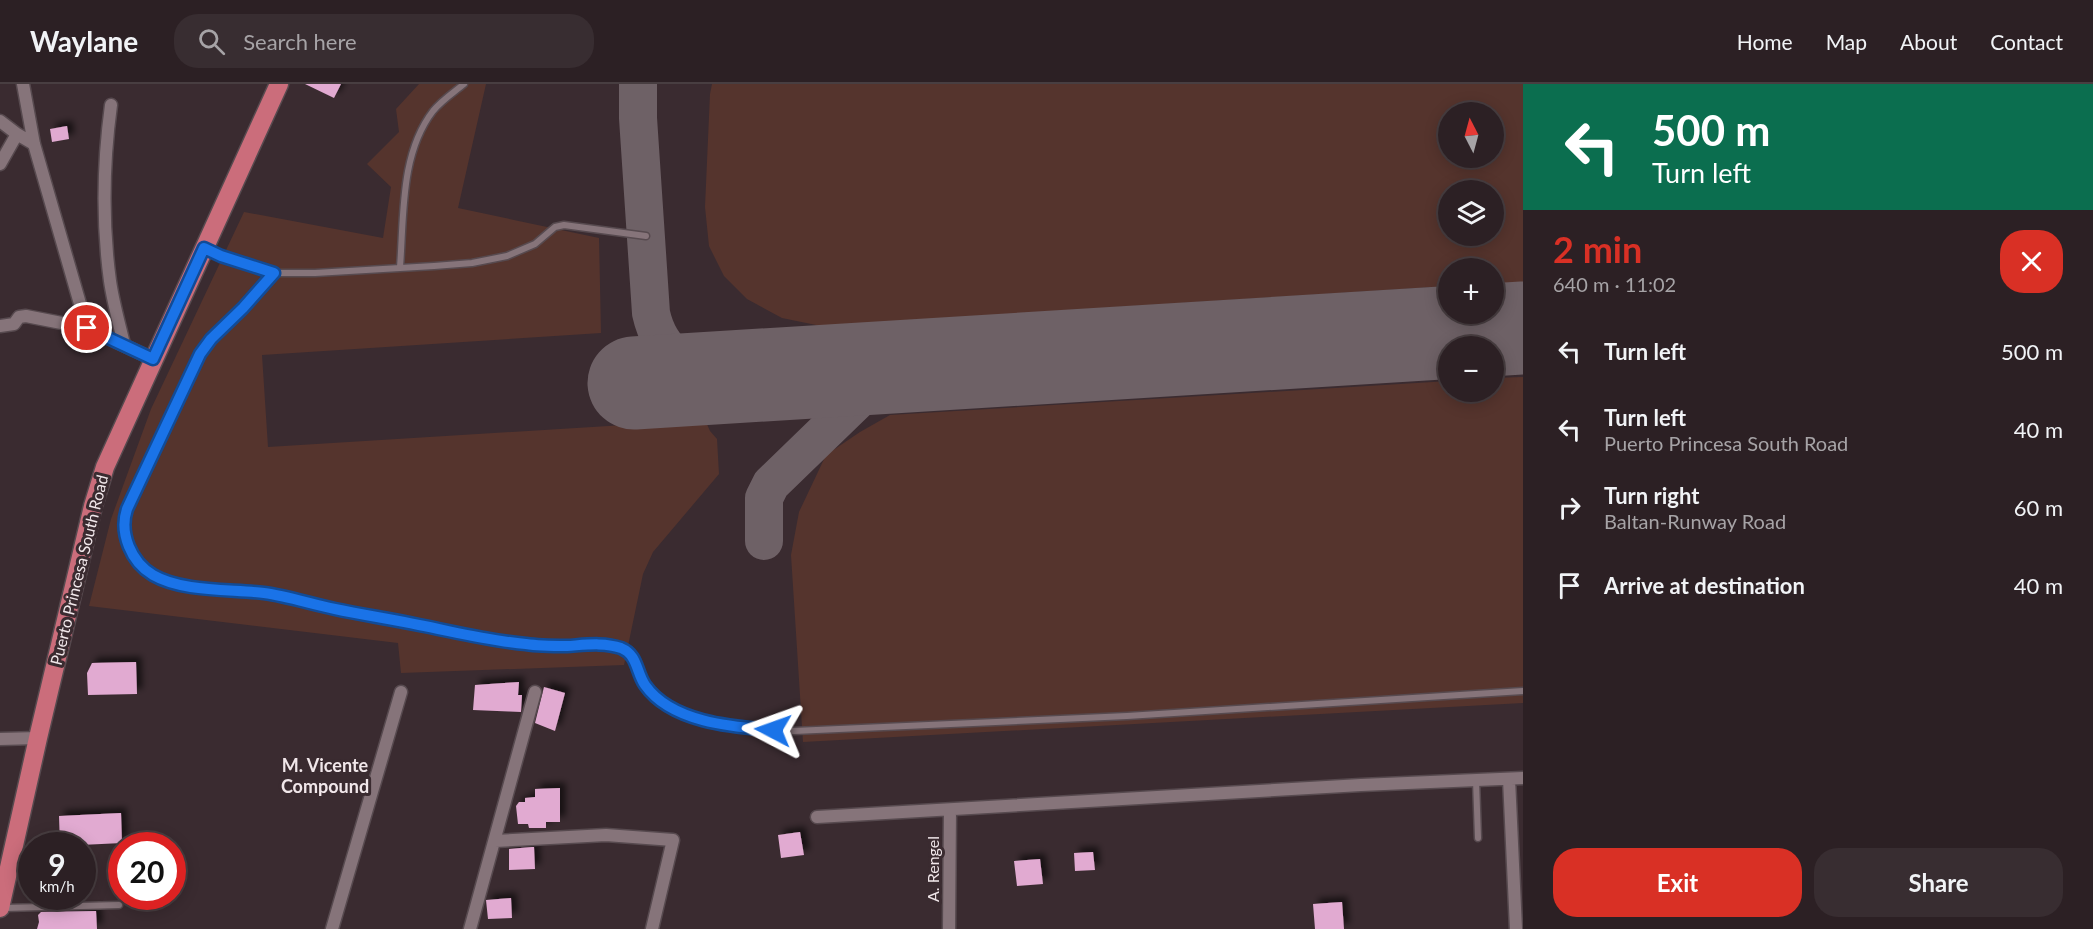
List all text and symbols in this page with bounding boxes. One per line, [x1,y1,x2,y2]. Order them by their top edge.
search box [174,14,594,68]
text: Waylane [30,24,138,58]
icon: search [195,25,228,58]
text: Search here [243,28,357,55]
text: Home [1737,29,1793,54]
text: Map [1826,29,1867,54]
text: About [1900,29,1957,54]
text: Contact [1990,29,2063,54]
north arrow [1438,102,1504,168]
map controls [1438,102,1504,402]
text: 500 m [1652,105,1770,155]
icon: left [1553,108,1631,186]
text: Turn left [1652,156,1751,189]
button: layers [1438,180,1504,246]
text: 2 min [1553,227,1642,271]
button: close [2000,230,2063,293]
button: + [1438,258,1504,324]
text: 640 m · 11:02 [1553,272,1676,296]
pin [61,302,112,353]
icon: arrive [70,311,103,344]
icon: left [1553,335,1586,368]
button: − [1438,336,1504,402]
text: Turn left [1604,338,1686,365]
text: 500 m [2001,338,2063,365]
text: Turn left [1604,404,1686,431]
icon: left [1553,413,1586,446]
text: 40 m [2014,416,2063,443]
text: Puerto Princesa South Road [1604,431,1848,455]
street label: Puerto Princesa South Road [46,473,111,667]
text: Turn right [1604,482,1699,509]
icon: right [1553,491,1586,524]
text: 60 m [2014,494,2063,521]
text: Baltan-Runway Road [1604,509,1786,533]
icon: arrive [1553,569,1586,602]
text: Arrive at destination [1604,572,1805,599]
text: 40 m [2014,572,2063,599]
position arrow [741,698,805,762]
district label: M. Vicente Compound [281,754,369,797]
speed limit sign: 20 [108,832,186,910]
street label: A. Rengel [923,836,942,902]
text: 9 [48,846,66,882]
button: Exit [1553,848,1802,917]
button: Share [1814,848,2063,917]
text: km/h [39,877,75,895]

